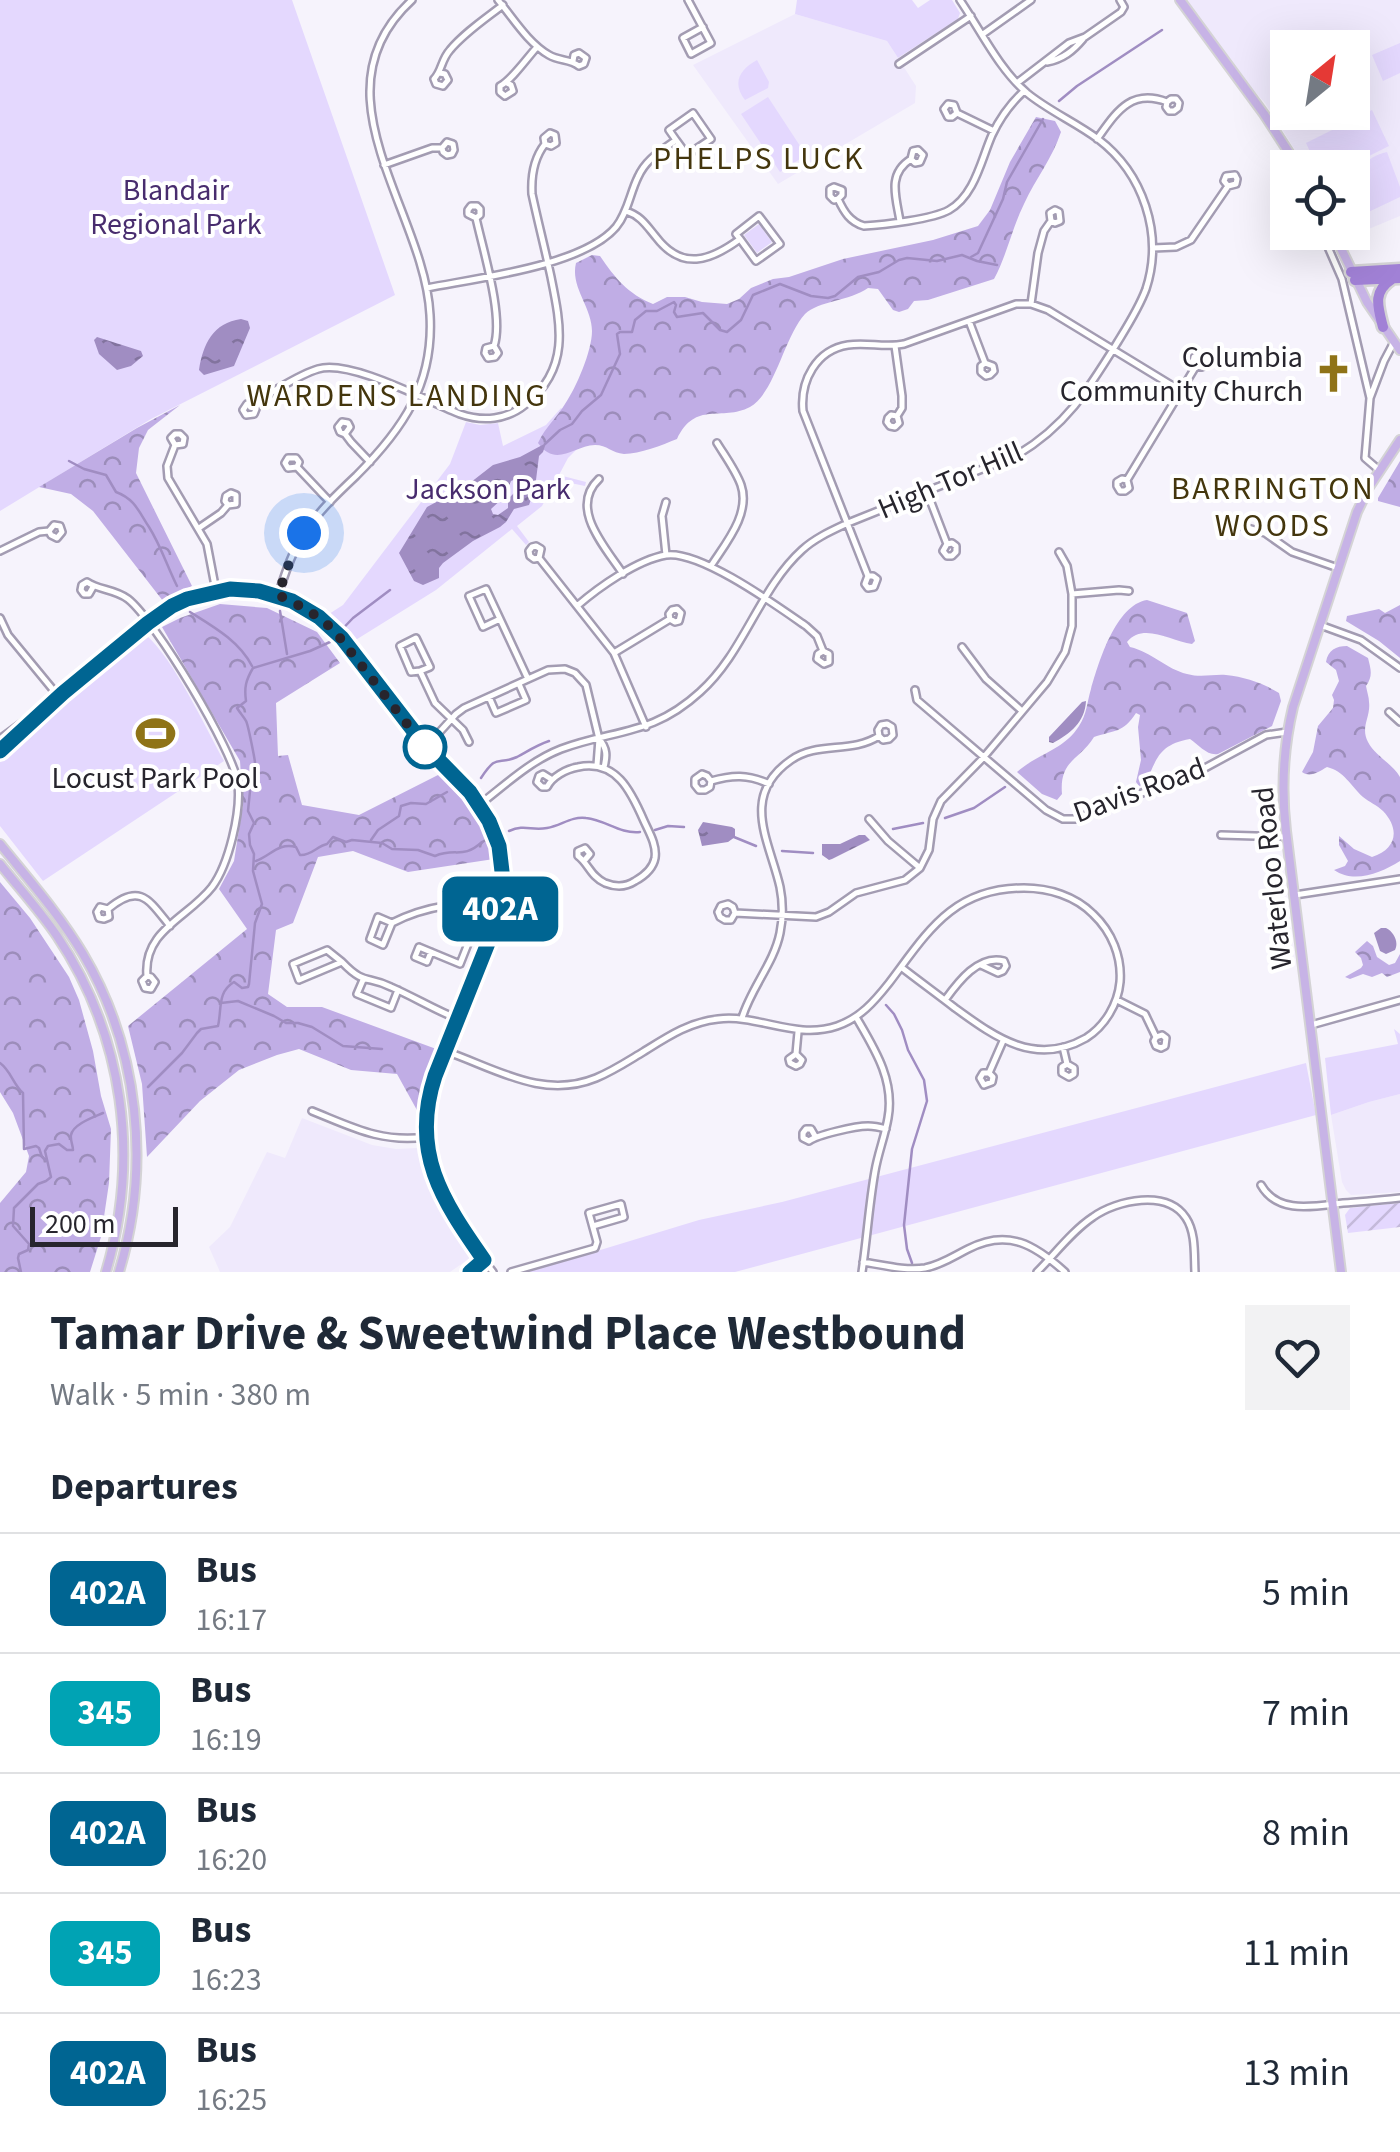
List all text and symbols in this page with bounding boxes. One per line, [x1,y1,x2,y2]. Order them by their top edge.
north arrow [1270,30,1370,130]
map controls [1270,30,1370,250]
district label: PHELPS LUCK [653,136,865,182]
button: locate [1270,150,1370,250]
park label: Blandair Regional Park [90,169,262,246]
place label: Columbia Community Church [1060,336,1303,413]
church icon: Columbia Community Church [1312,353,1354,395]
district label: WARDENS LANDING [246,373,548,419]
street label: High Tor Hill [871,431,1029,530]
district label: BARRINGTON WOODS [1171,466,1375,549]
park label: Jackson Park [405,468,571,511]
your location [279,508,329,558]
sports icon: Locust Park Pool [134,713,176,755]
unlabelled marker [404,726,446,768]
street label: Davis Road [1067,747,1211,834]
place label: Locust Park Pool [51,757,259,800]
street label: Waterloo Road [1242,785,1303,971]
line badge: 402A [430,876,570,942]
text: 402A [462,884,538,934]
scale bar [30,1202,178,1246]
text: 200 m [45,1204,116,1244]
text: Tamar Drive & Sweetwind Place Westbound [50,1300,966,1368]
button: heart [1245,1305,1350,1410]
text: Walk · 5 min · 380 m [50,1372,311,1418]
text: Departures [50,1460,238,1514]
text: Bus [196,1543,257,1597]
text: 5 min [1262,1566,1350,1620]
text: 402A [70,1568,146,1618]
text: 16:17 [196,1597,267,1643]
text: Bus [190,1663,251,1717]
text: 7 min [1262,1686,1350,1740]
text: 345 [77,1688,133,1738]
text: 16:19 [190,1717,262,1763]
text: Bus [196,1783,257,1837]
text: 8 min [1262,1806,1350,1860]
text: 402A [70,1808,146,1858]
text: 16:20 [196,1837,267,1883]
text: Bus [190,1903,251,1957]
text: 11 min [1243,1926,1350,1980]
text: 345 [77,1928,133,1978]
text: 16:23 [190,1957,262,2003]
text: Bus [196,2023,257,2077]
text: 13 min [1243,2046,1350,2100]
text: 402A [70,2048,146,2098]
text: 16:25 [196,2077,267,2123]

